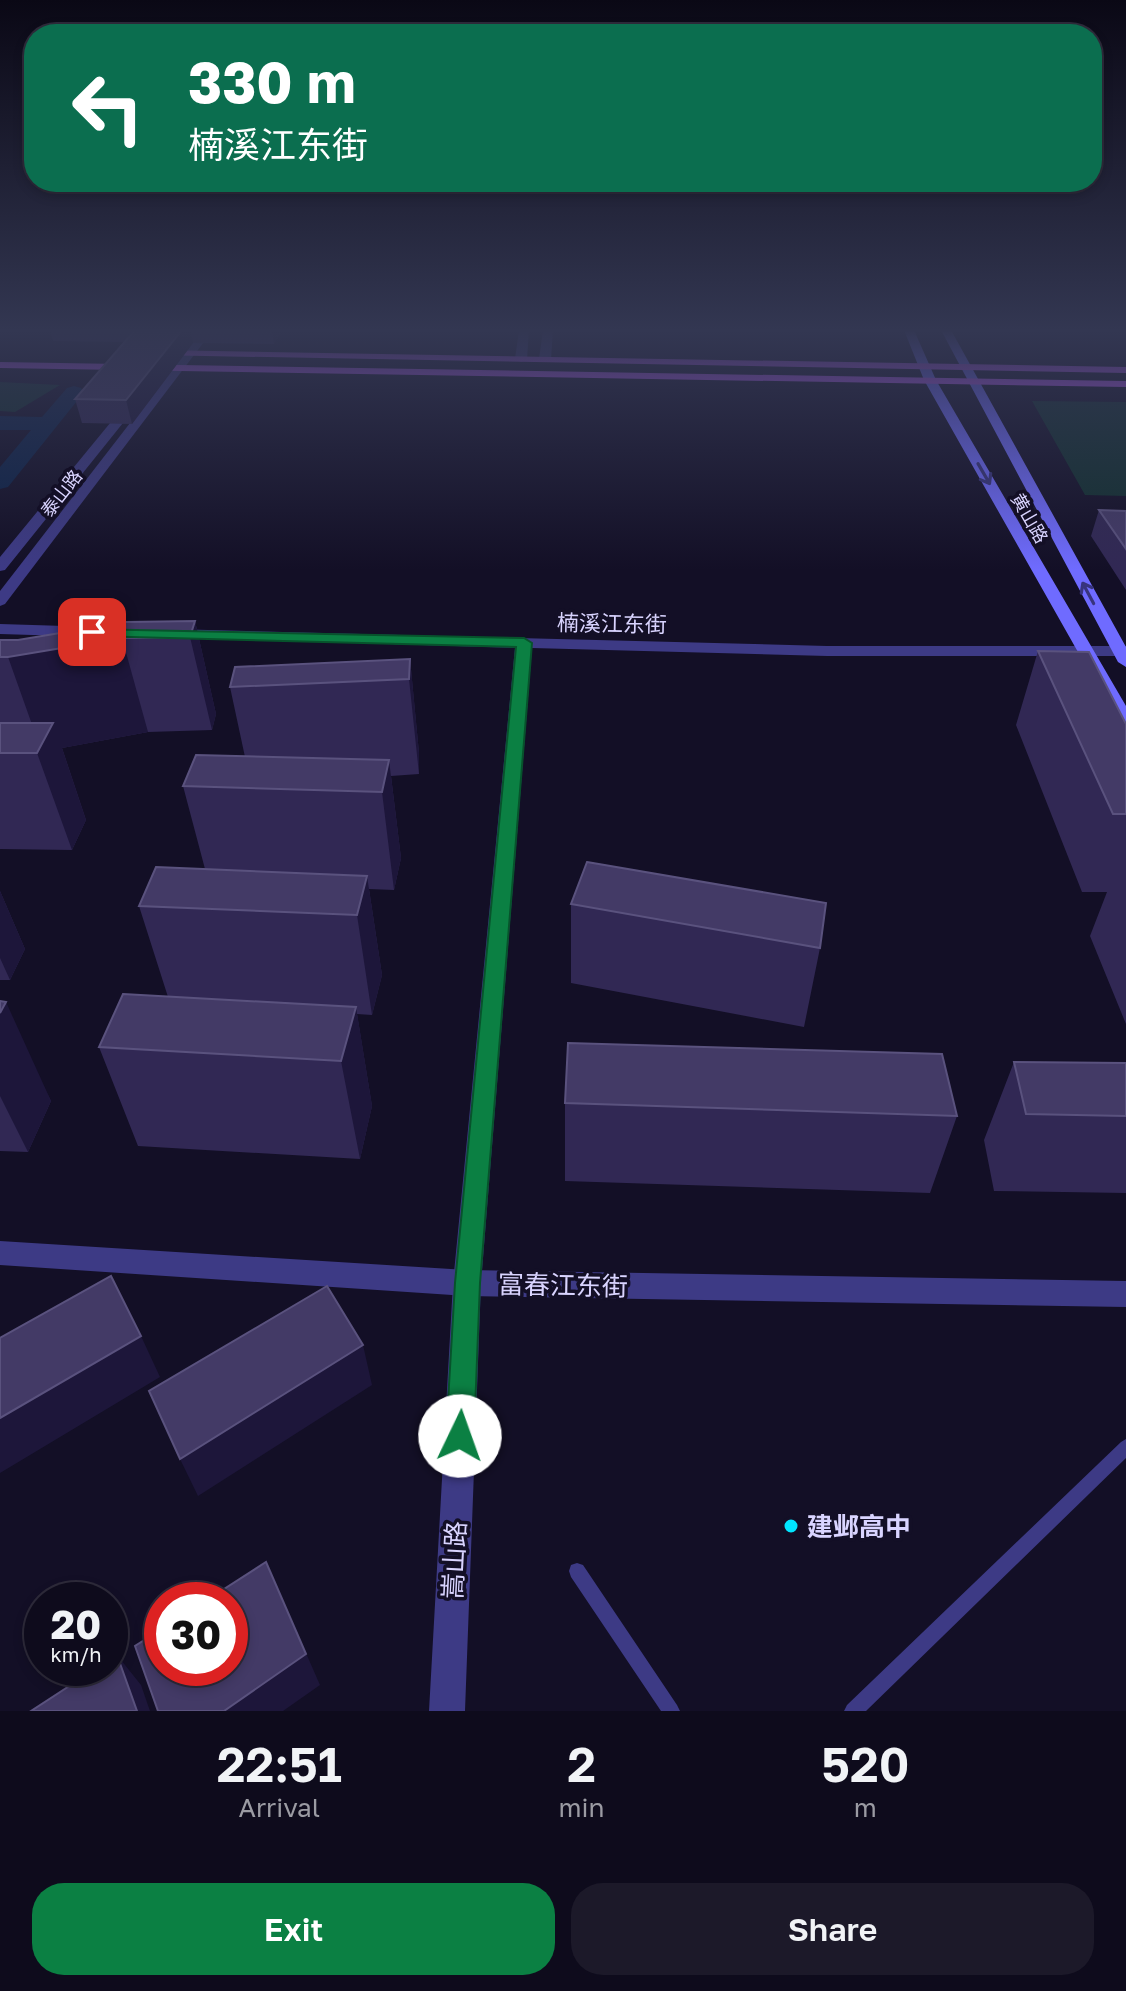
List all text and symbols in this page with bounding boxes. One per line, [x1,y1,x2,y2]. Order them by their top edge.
text: 330 m [188,48,356,115]
icon: left [56,56,160,160]
text: 楠溪江东街 [188,123,368,166]
one-way arrow [976,462,992,485]
street label: 泰山路 [36,465,86,521]
street label: 黄山路 [1007,489,1053,547]
one-way arrow [1080,582,1096,606]
pin [58,598,126,666]
street label: 楠溪江东街 [557,609,667,637]
icon: arrive [70,610,114,654]
street label: 富春江东街 [498,1268,628,1302]
position arrow [418,1394,502,1478]
place label: 建邺高中 [807,1511,911,1542]
marker: 建邺高中 [782,1517,800,1535]
street label: 嵩山路 [436,1520,472,1600]
speed limit sign: 30 [144,1582,248,1686]
text: 20 [51,1600,101,1648]
text: km/h [51,1642,101,1666]
text: 22:51 [217,1735,342,1793]
text: 2 [567,1735,596,1793]
text: 520 [821,1735,909,1793]
text: Arrival [239,1792,320,1823]
text: min [559,1792,605,1823]
text: m [854,1792,877,1823]
button: Exit [32,1883,555,1975]
button: Share [571,1883,1094,1975]

